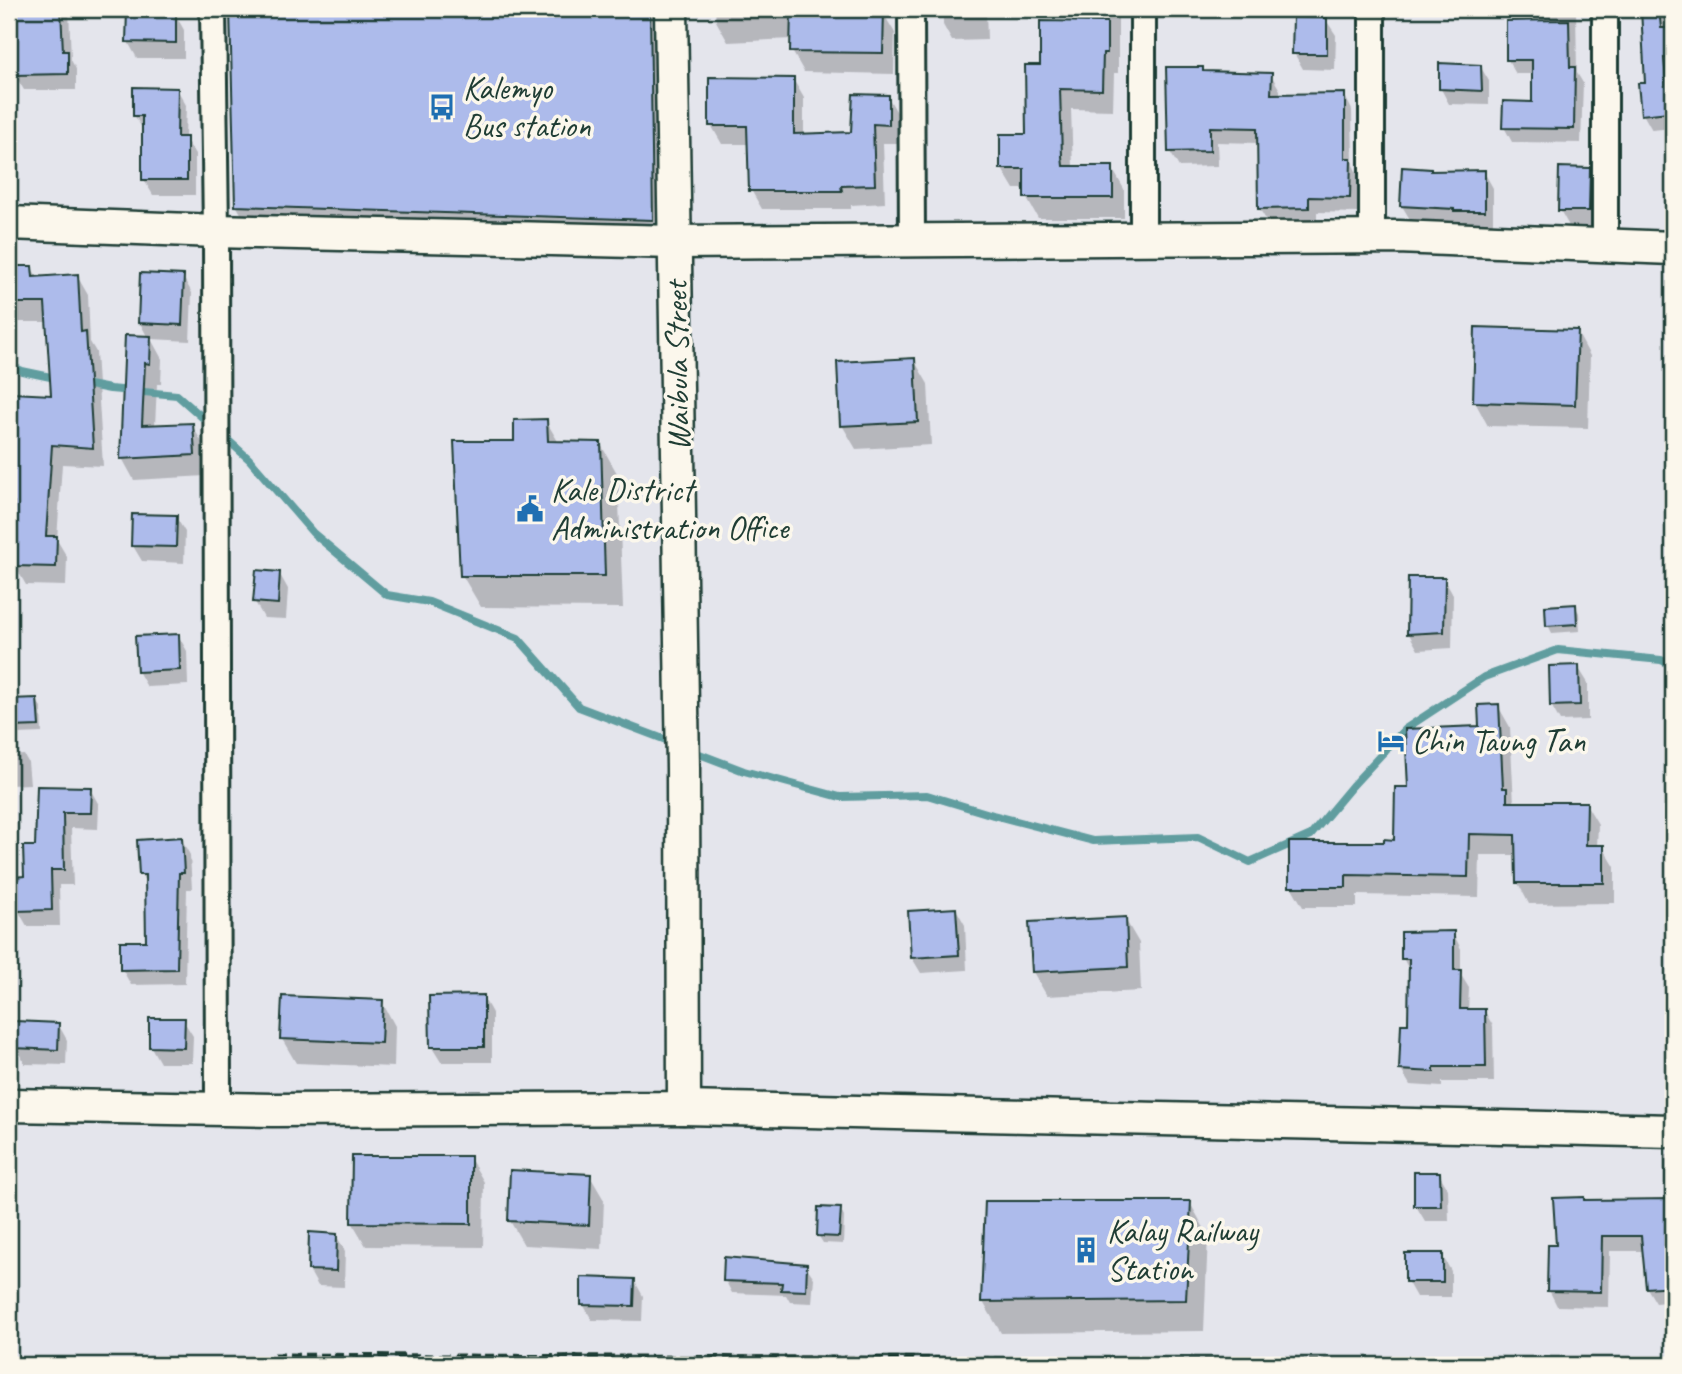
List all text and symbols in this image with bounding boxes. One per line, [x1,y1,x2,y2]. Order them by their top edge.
place label: Kalemyo Bus station [463,67,591,147]
bus stop icon: Kalemyo Bus station [427,92,457,122]
street label: Waibula Street [654,278,699,451]
place label: Kale District Administration Office [551,469,791,549]
public building icon: Kale District Administration Office [515,494,545,524]
place label: Chin Taung Tan [1412,720,1586,762]
hotel icon: Chin Taung Tan [1376,726,1406,756]
place label: Kalay Railway Station [1107,1210,1261,1290]
building icon: Kalay Railway Station [1071,1235,1101,1265]

